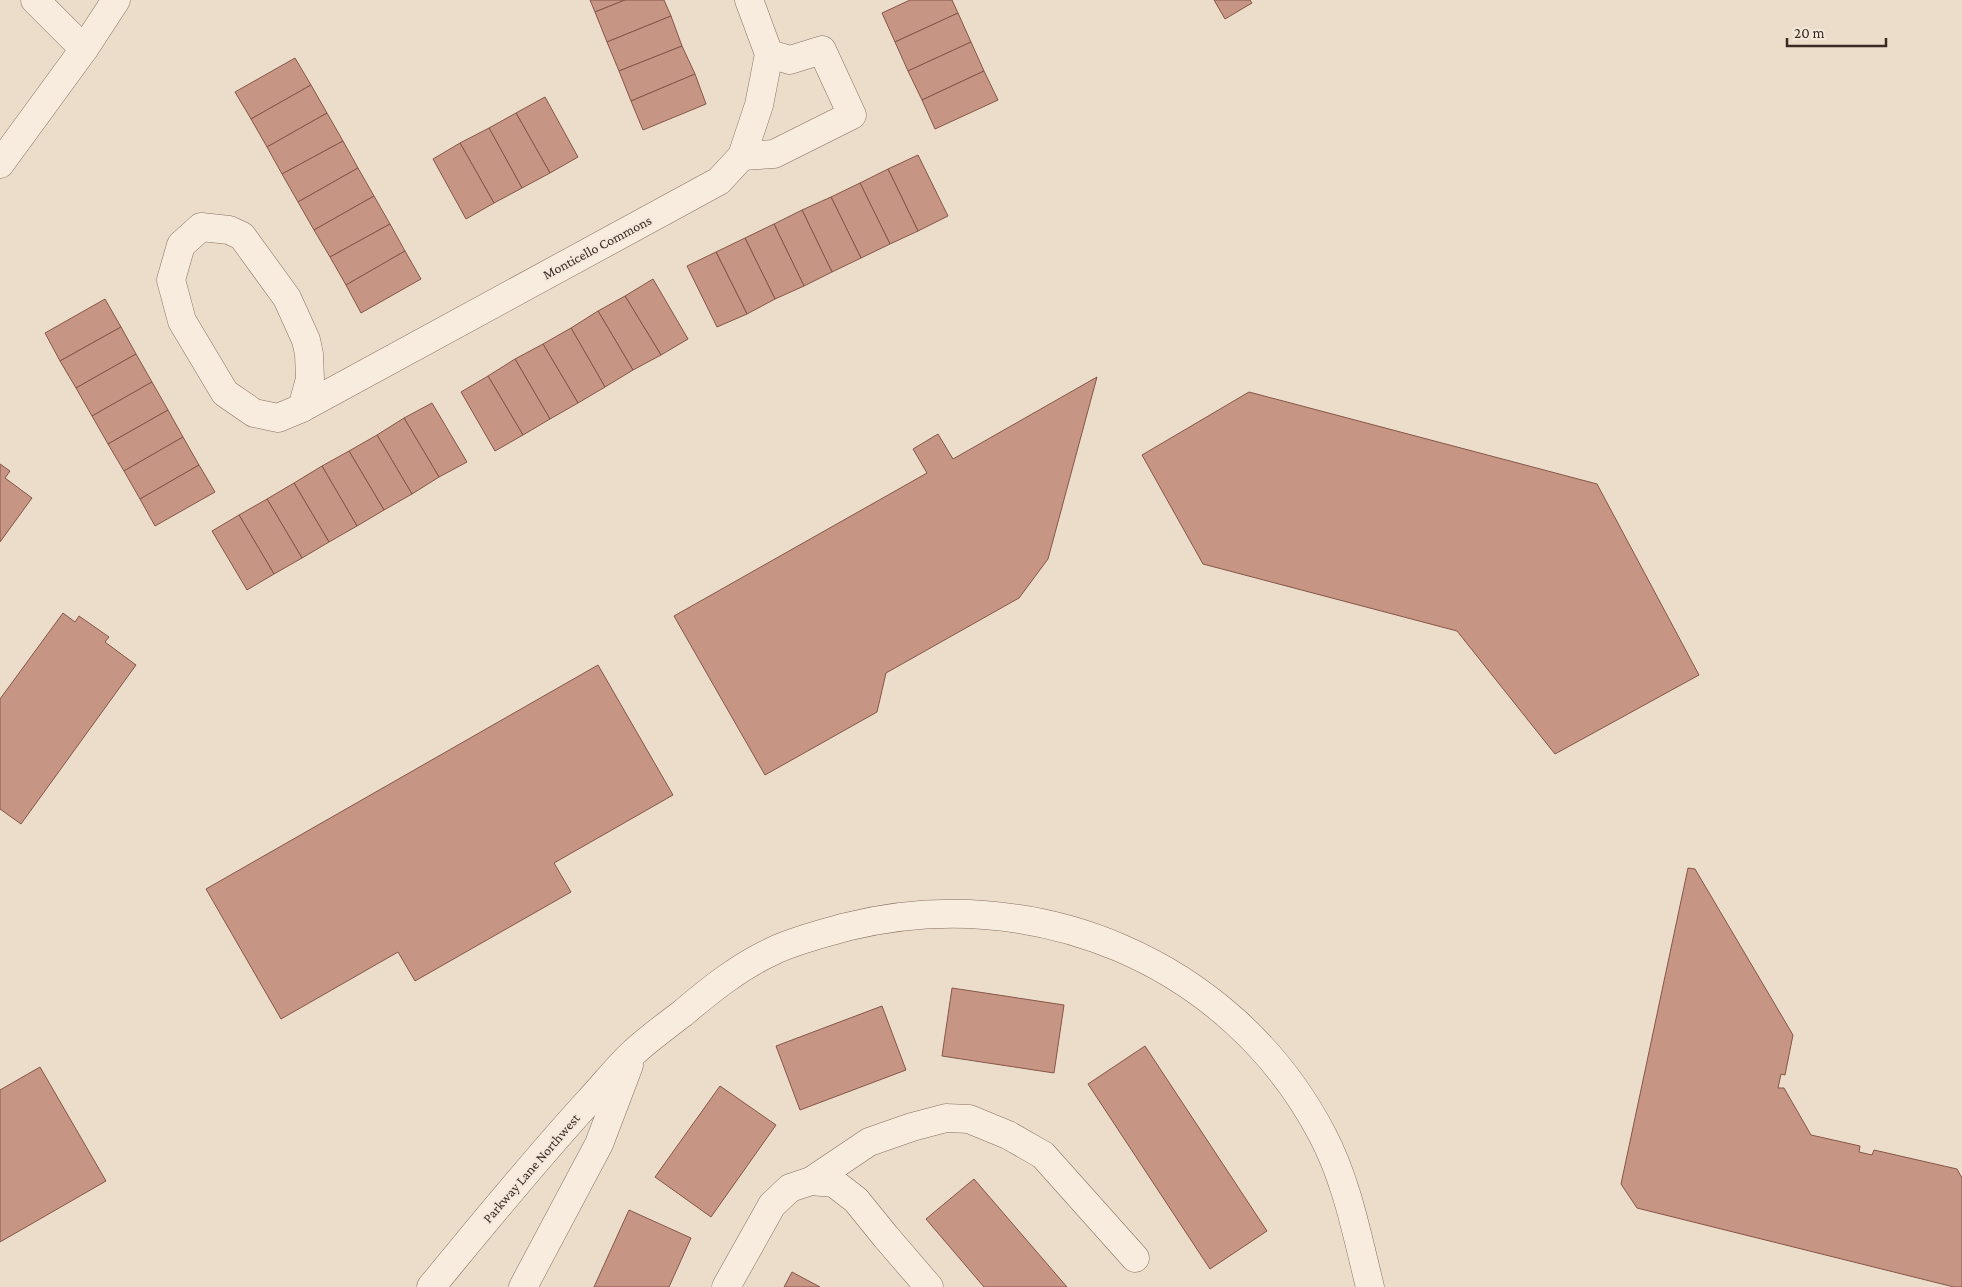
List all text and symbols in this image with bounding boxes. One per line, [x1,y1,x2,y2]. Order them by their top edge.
scale bar [1787,15,1886,47]
text: 20 m [1794,25,1825,41]
street label: Monticello Commons [540,212,654,282]
street label: Parkway Lane Northwest [479,1110,583,1226]

